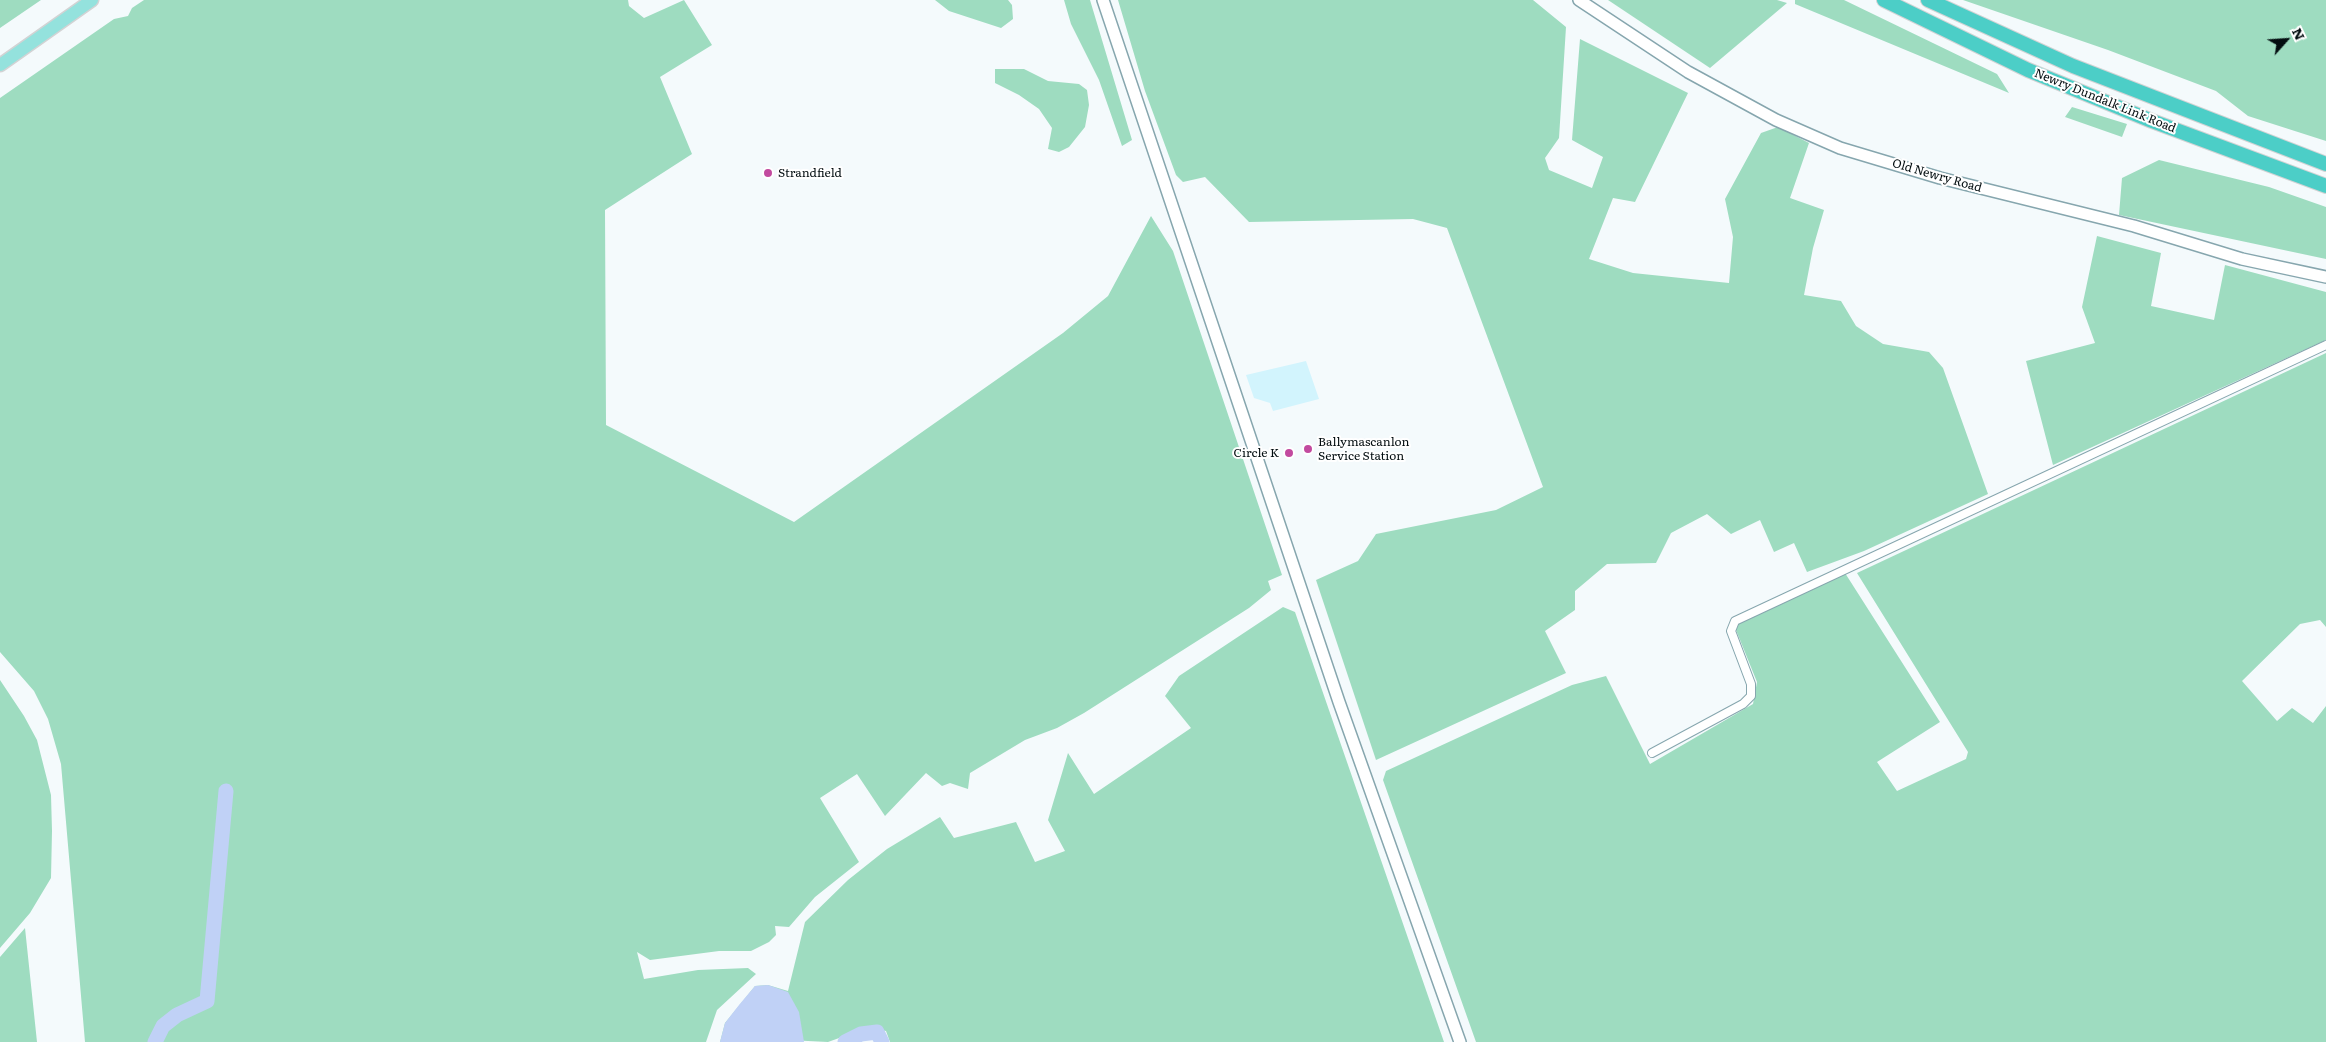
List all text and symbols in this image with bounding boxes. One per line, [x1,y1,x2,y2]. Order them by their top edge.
north arrow [2261,15,2311,65]
text: N [2288,24,2311,43]
street label: Newry Dundalk Link Road [2032,66,2178,136]
street label: Old Newry Road [1891,156,1983,196]
place label: Strandfield [778,166,842,180]
marker: Strandfield [762,167,774,179]
place label: Ballymascanlon Service Station [1318,435,1409,463]
marker: Ballymascanlon Service Station [1302,443,1314,455]
place label: Circle K [1234,446,1279,460]
marker: Circle K [1283,447,1295,459]

